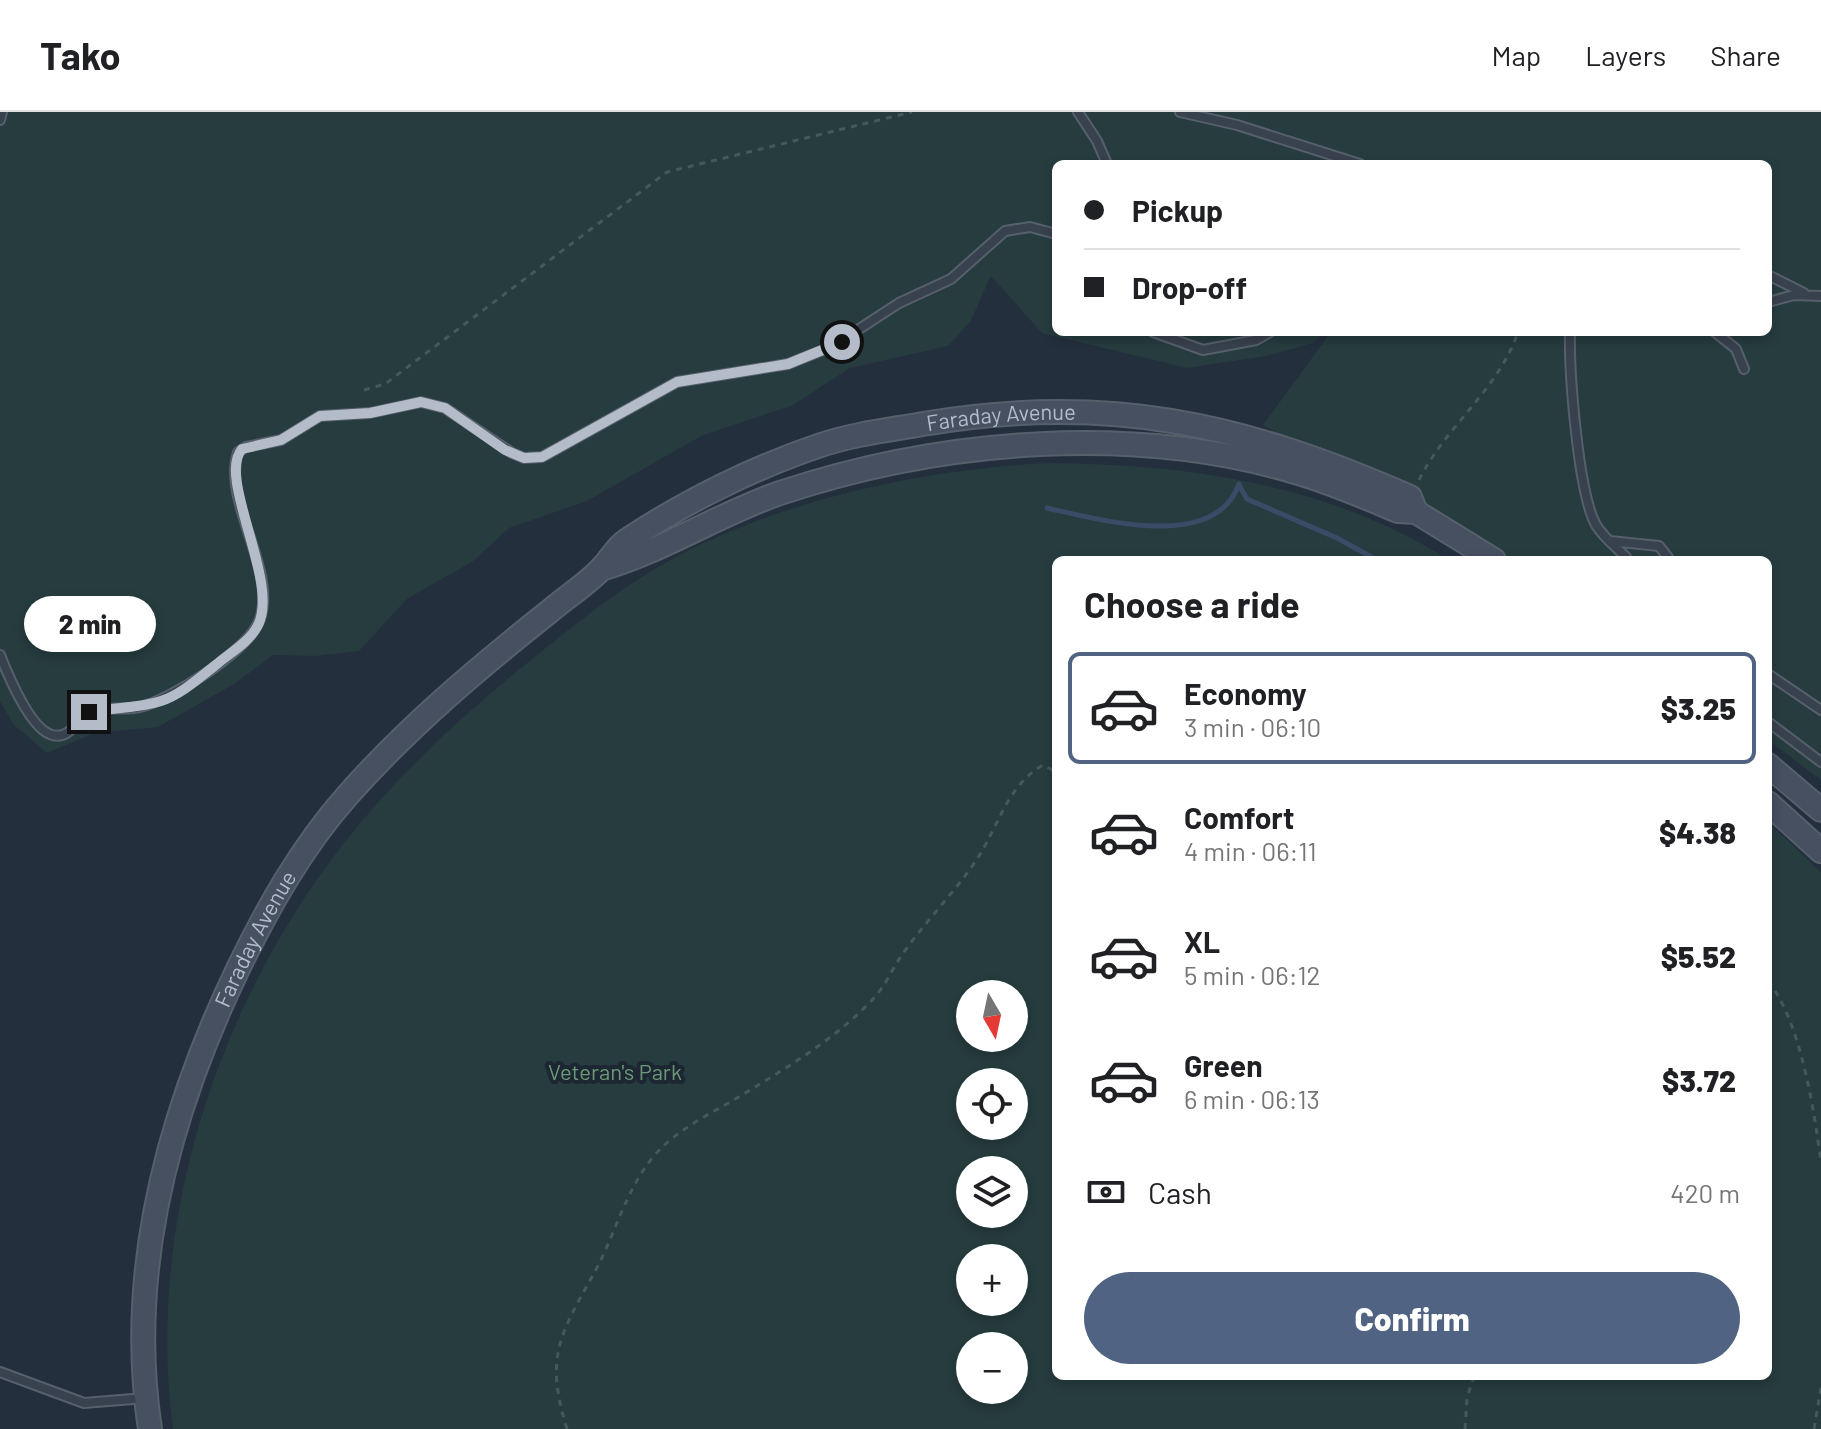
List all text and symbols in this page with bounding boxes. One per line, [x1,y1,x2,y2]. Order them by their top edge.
text: Tako [40,32,121,78]
text: Map [1491,38,1541,72]
text: Layers [1585,38,1666,72]
text: Share [1710,38,1781,72]
text: Pickup [1132,192,1223,228]
text: Drop-off [1132,269,1247,305]
route start [824,324,860,360]
street label: Faraday Avenue [924,398,1076,435]
text: Choose a ride [1084,582,1300,625]
callout: 2 min [23,596,155,652]
text: 2 min [59,608,121,639]
icon: car [1088,672,1160,744]
text: Economy [1184,675,1307,711]
text: $3.25 [1661,690,1736,726]
route end [71,694,107,730]
text: 3 min · 06:10 [1184,711,1321,742]
icon: car [1088,796,1160,868]
text: Comfort [1184,799,1294,835]
text: $4.38 [1659,814,1736,850]
text: 4 min · 06:11 [1184,835,1317,866]
street label: Faraday Avenue [208,865,300,1011]
icon: car [1088,920,1160,992]
text: XL [1184,923,1220,959]
text: $5.52 [1661,938,1736,974]
text: 5 min · 06:12 [1184,959,1321,990]
north arrow [956,980,1028,1052]
map controls [956,980,1028,1404]
icon: car [1088,1044,1160,1116]
text: Green [1184,1047,1263,1083]
park label: Veteran's Park [548,1058,682,1084]
text: $3.72 [1662,1062,1736,1098]
button: locate [956,1068,1028,1140]
text: 6 min · 06:13 [1184,1083,1320,1114]
button: layers [956,1156,1028,1228]
icon: cash [1084,1170,1128,1214]
text: Cash [1148,1174,1212,1210]
text: 420 m [1670,1177,1740,1208]
button: + [956,1244,1028,1316]
button: Confirm [1084,1272,1740,1364]
button: − [956,1332,1028,1404]

